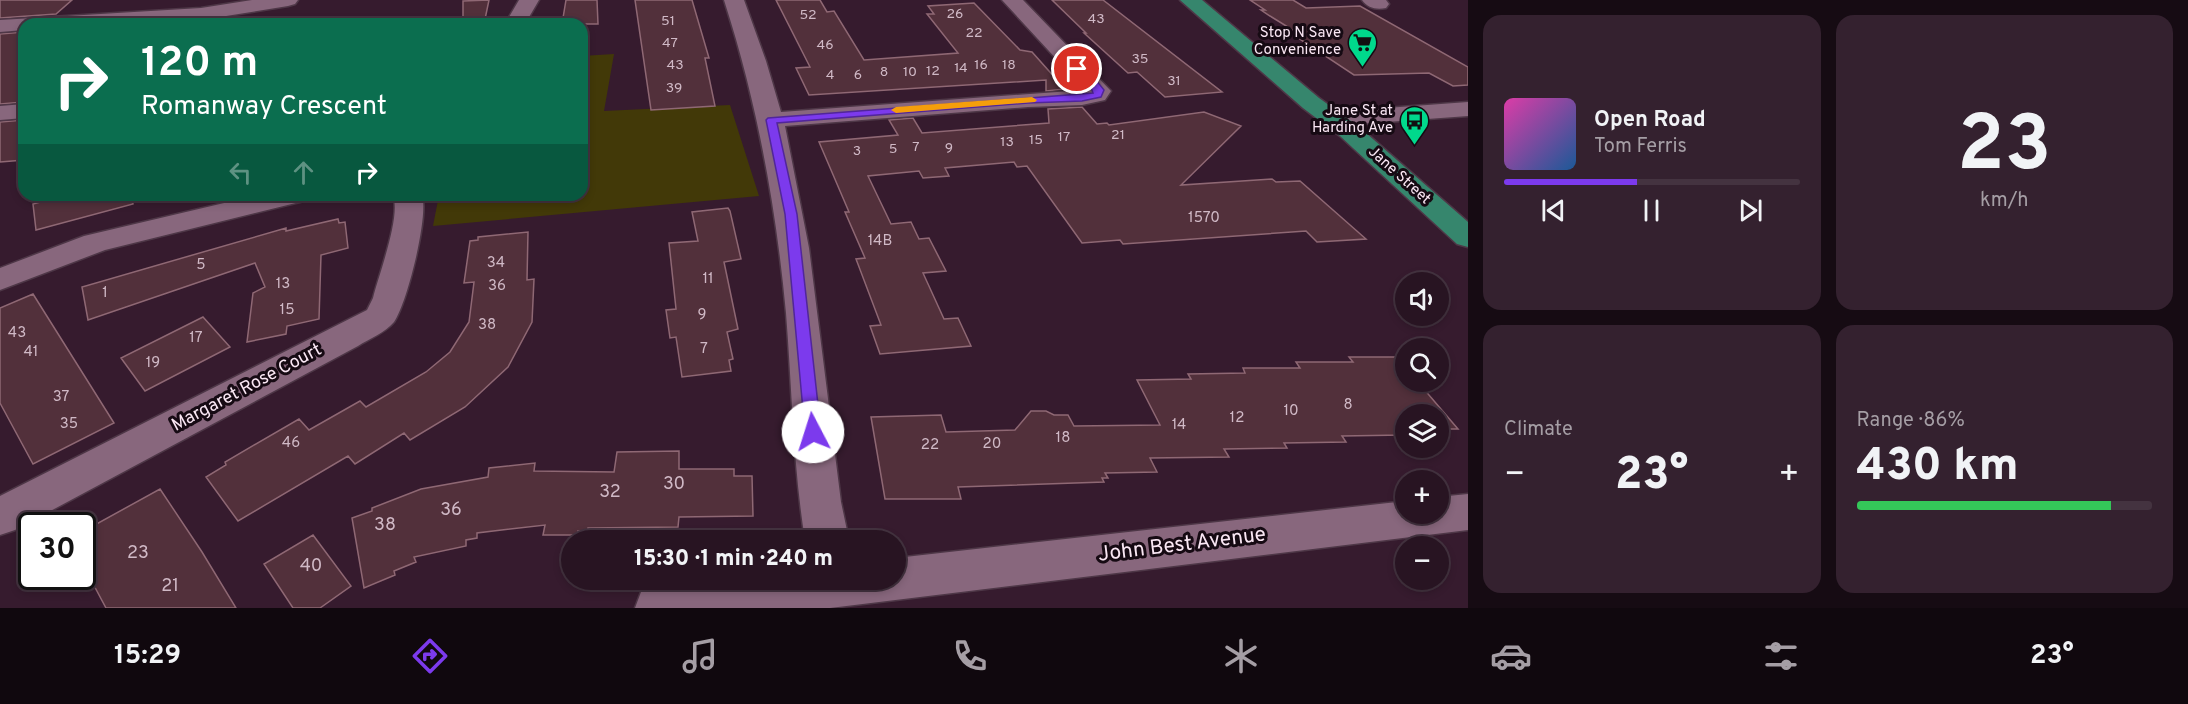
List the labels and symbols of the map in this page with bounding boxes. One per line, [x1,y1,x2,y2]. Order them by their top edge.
house number: 26 [947,6,963,23]
house number: 52 [799,7,817,24]
house number: 43 [1087,11,1105,28]
house number: 51 [661,13,675,30]
place label: Stop N Save Convenience [1254,24,1341,60]
house number: 22 [965,25,983,42]
supermarket icon: Stop N Save Convenience [1346,26,1378,68]
house number: 47 [662,35,678,52]
house number: 46 [816,37,834,54]
pin [1051,43,1102,94]
house number: 35 [1131,51,1149,68]
house number: 43 [666,57,684,74]
house number: 16 [974,57,988,74]
house number: 18 [1002,57,1016,74]
house number: 14 [954,60,968,77]
house number: 12 [926,63,940,80]
house number: 8 [880,64,888,81]
house number: 10 [903,64,917,81]
house number: 4 [826,67,834,84]
house number: 6 [854,67,862,84]
house number: 31 [1167,73,1181,90]
house number: 39 [666,80,682,97]
place label: Jane St at Harding Ave [1312,102,1393,138]
bus stop icon: Jane St at Harding Ave [1398,104,1430,146]
house number: 21 [1111,127,1125,144]
house number: 17 [1058,129,1070,146]
house number: 15 [1029,132,1043,149]
house number: 13 [1000,134,1014,151]
house number: 7 [912,139,920,156]
house number: 9 [945,140,953,157]
house number: 5 [889,141,897,158]
house number: 3 [853,143,861,160]
street label: Jane Street [1364,143,1434,209]
house number: 1570 [1188,209,1220,228]
house number: 14B [868,232,892,251]
house number: 34 [487,254,505,273]
house number: 5 [196,256,206,275]
house number: 11 [702,270,714,289]
house number: 13 [276,275,290,294]
house number: 36 [488,277,506,296]
house number: 1 [102,284,108,303]
house number: 15 [280,301,294,320]
house number: 9 [698,306,706,325]
house number: 38 [478,316,496,335]
house number: 43 [8,324,26,343]
house number: 17 [189,329,203,348]
street label: Margaret Rose Court [168,339,326,437]
house number: 7 [700,340,708,359]
house number: 41 [24,343,38,362]
house number: 19 [146,354,160,373]
house number: 37 [53,388,70,407]
house number: 8 [1343,396,1353,415]
position arrow [781,400,845,464]
house number: 10 [1283,402,1299,421]
house number: 12 [1230,409,1244,428]
house number: 35 [60,415,78,434]
house number: 14 [1172,416,1186,435]
house number: 18 [1056,429,1070,448]
house number: 46 [282,434,300,453]
house number: 20 [983,435,1001,454]
house number: 22 [921,436,939,455]
house number: 30 [663,473,685,496]
house number: 32 [599,481,621,504]
house number: 36 [440,499,462,522]
speed limit sign: 30 [18,512,96,590]
house number: 38 [374,514,396,537]
street label: John Best Avenue [1097,521,1267,569]
house number: 23 [127,542,149,565]
house number: 40 [300,555,322,578]
house number: 21 [161,575,179,598]

